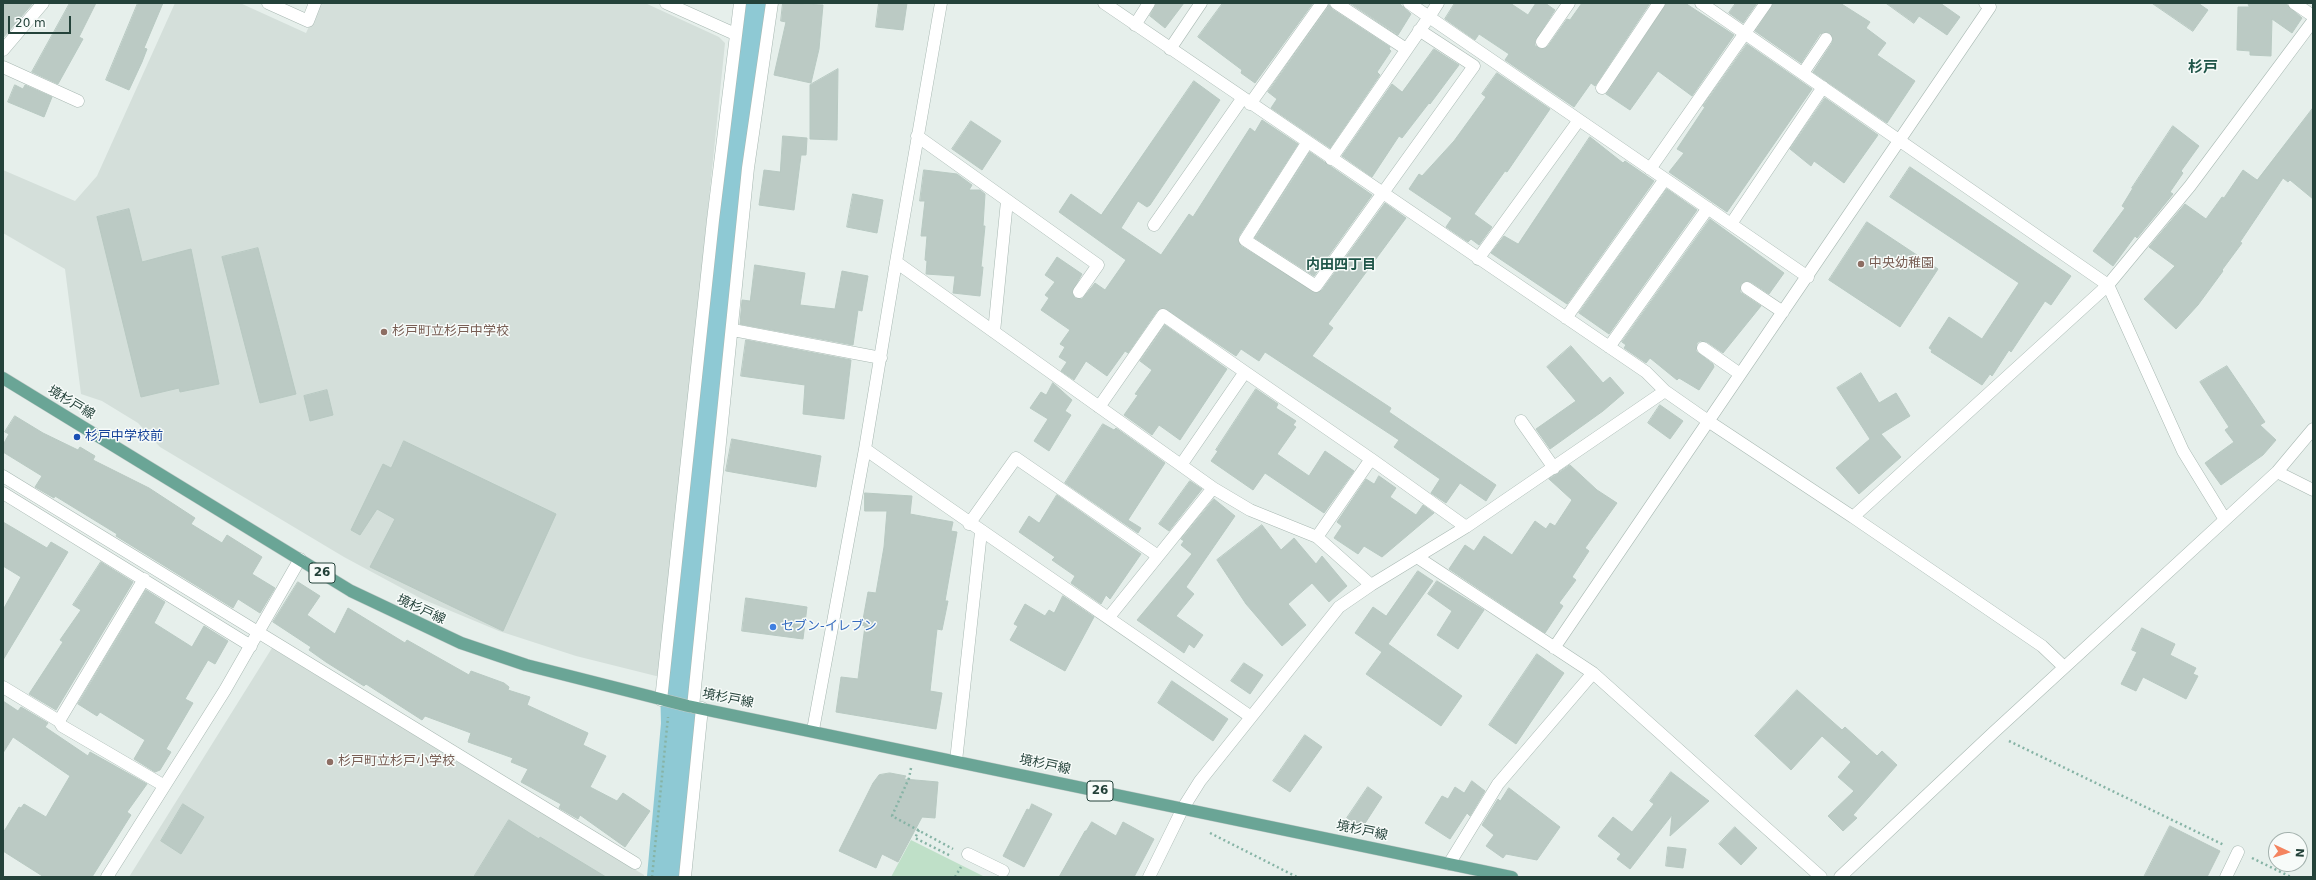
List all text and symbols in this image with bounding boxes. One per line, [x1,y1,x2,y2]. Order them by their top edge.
scale bar [10,8,73,34]
text: 20 m [15,16,46,30]
district label: 杉戸 [2188,59,2218,77]
place label: 中央幼稚園 [1869,256,1934,272]
district label: 内田四丁目 [1306,257,1376,273]
marker: 中央幼稚園 [1856,259,1866,269]
place label: 杉戸町立杉戸中学校 [392,324,509,340]
marker: 杉戸町立杉戸中学校 [379,327,389,337]
street label: 境杉戸線 [45,383,97,423]
place label: 杉戸中学校前 [85,429,163,445]
marker: 杉戸中学校前 [72,432,82,442]
road number: 26 [309,563,335,583]
street label: 境杉戸線 [394,592,448,628]
place label: セブン-イレブン [781,619,877,635]
marker: セブン-イレブン [768,622,778,632]
street label: 境杉戸線 [701,686,755,712]
street label: 境杉戸線 [1018,752,1072,778]
place label: 杉戸町立杉戸小学校 [338,754,455,770]
marker: 杉戸町立杉戸小学校 [325,757,335,767]
road number: 26 [1087,781,1113,801]
street label: 境杉戸線 [1335,818,1389,844]
north arrow [2268,832,2308,872]
text: N [2293,848,2306,858]

